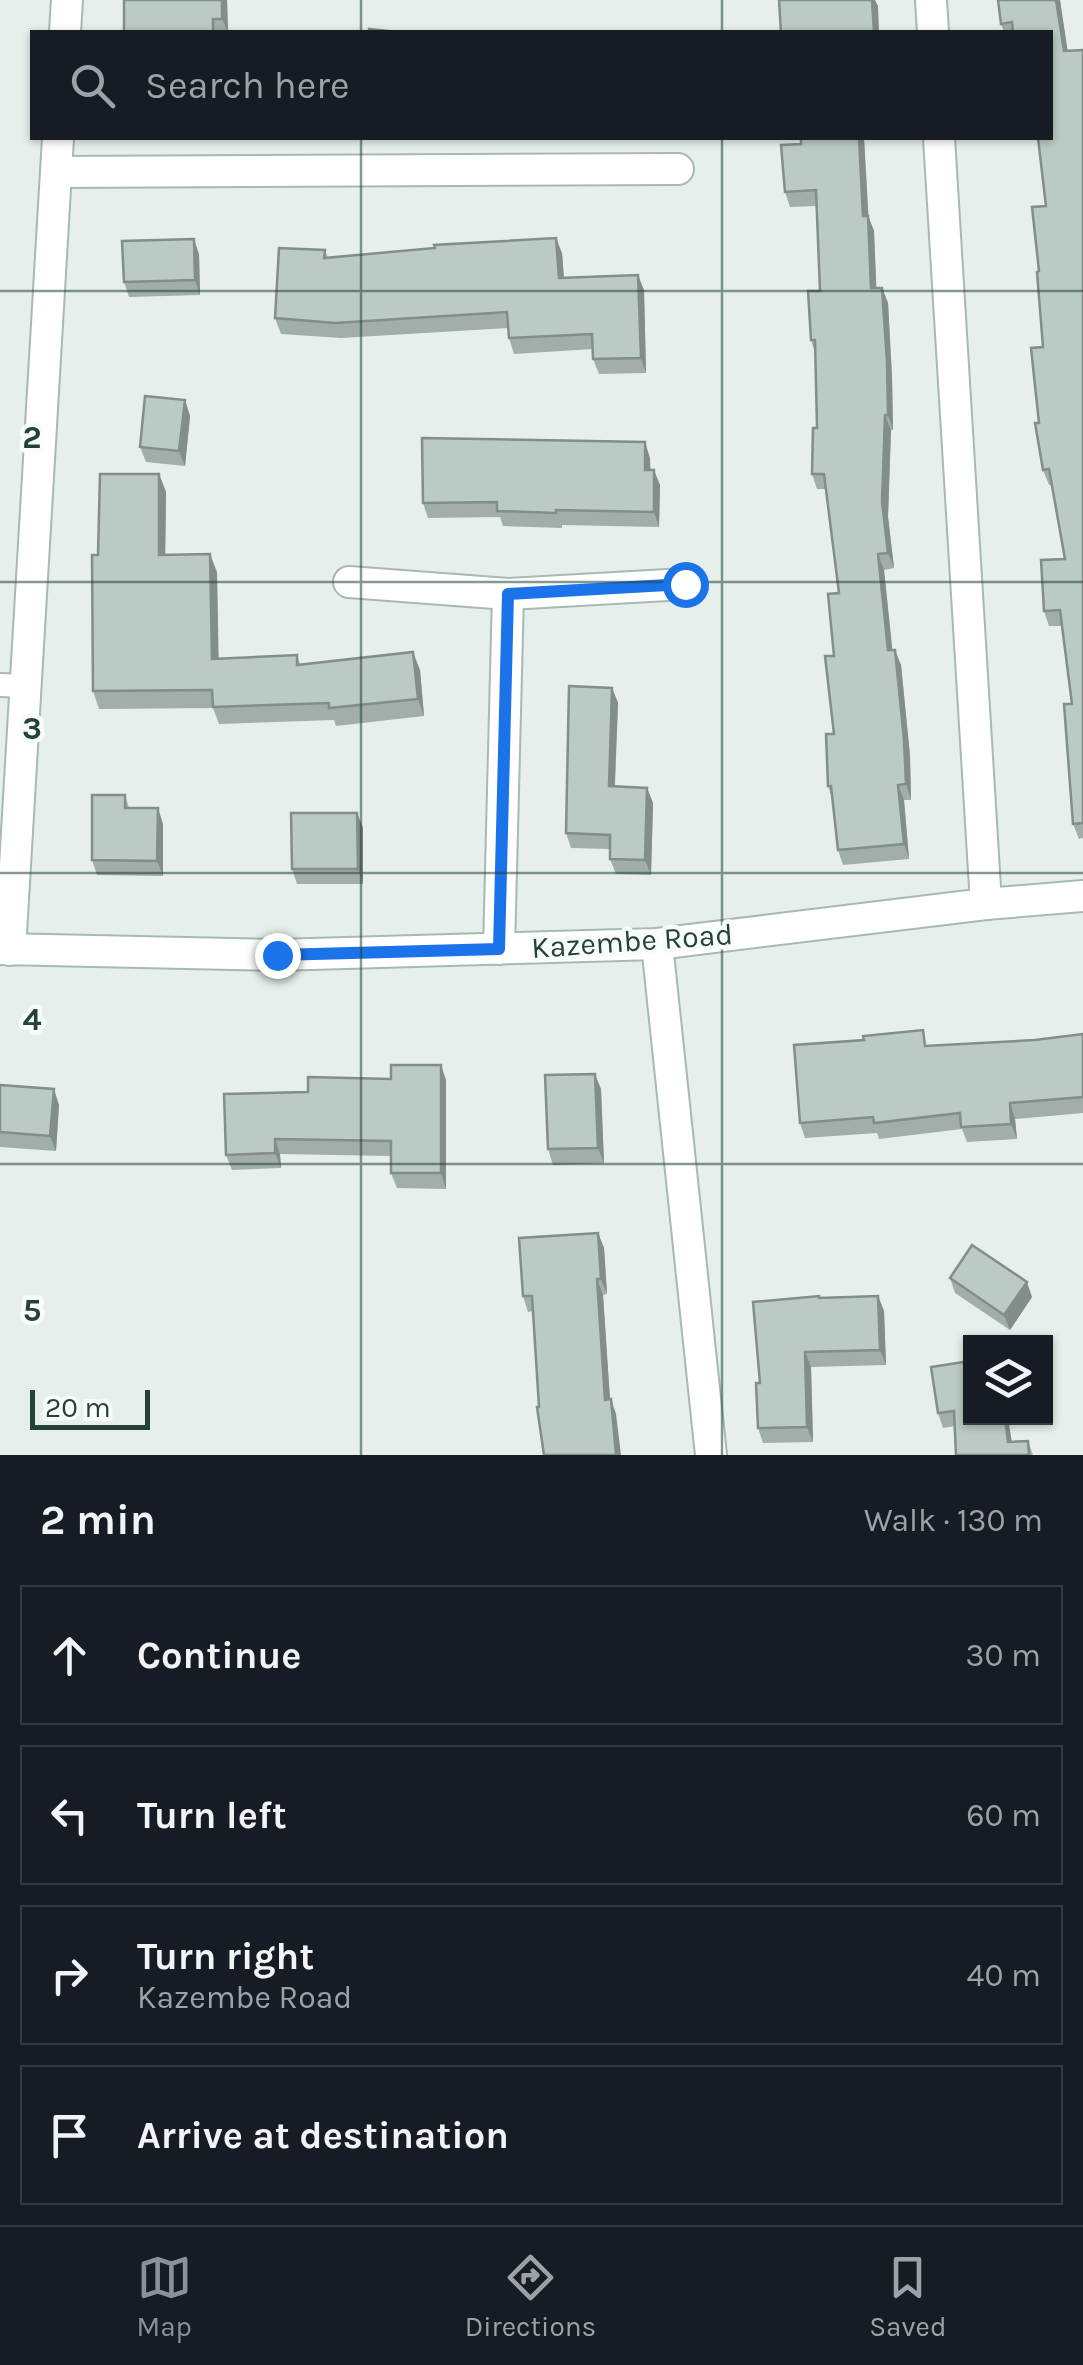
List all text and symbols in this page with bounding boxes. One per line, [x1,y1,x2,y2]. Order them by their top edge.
search box [30,30,1053,140]
icon: search [65,58,120,113]
text: Search here [145,63,349,108]
text: 2 [22,419,42,456]
route start [663,562,709,608]
text: 3 [22,710,42,747]
street label: Kazembe Road [530,916,734,966]
route end [255,933,301,979]
text: 4 [22,1001,42,1038]
text: 5 [23,1292,41,1329]
map controls [963,1335,1053,1425]
button: layers [963,1335,1053,1425]
scale bar [30,1385,150,1430]
text: 20 m [45,1391,111,1424]
text: 2 min [40,1495,156,1545]
text: Walk · 130 m [864,1502,1043,1539]
icon: ahead [42,1628,97,1683]
text: Continue [137,1633,301,1678]
text: 30 m [966,1637,1041,1674]
icon: left [42,1788,97,1843]
text: Turn left [137,1793,287,1838]
text: 60 m [966,1797,1041,1834]
text: Turn right [137,1934,314,1979]
icon: right [42,1948,97,2003]
text: 40 m [967,1957,1041,1994]
text: Kazembe Road [137,1979,352,2016]
icon: arrive [42,2108,97,2163]
text: Arrive at destination [137,2113,509,2158]
tab: Map [136,2250,192,2343]
tab: Directions [465,2250,596,2343]
tab: Saved [869,2250,947,2343]

